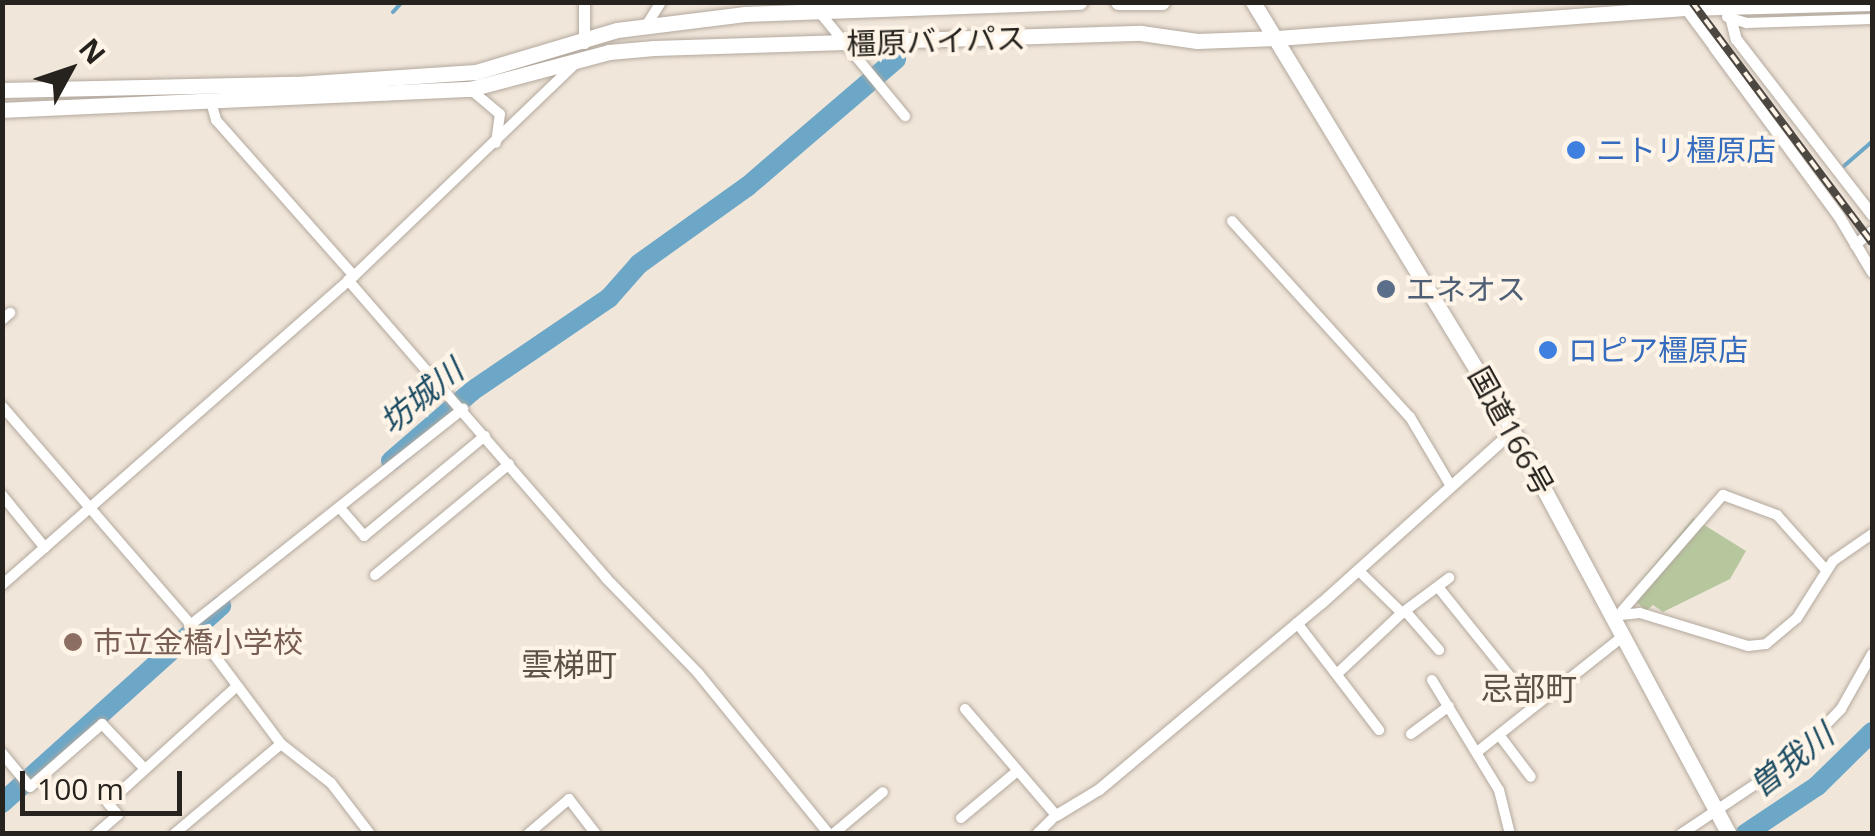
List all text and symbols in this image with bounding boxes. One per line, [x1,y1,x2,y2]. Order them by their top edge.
north arrow [20,20,120,120]
street label: 橿原バイパス [845,20,1027,62]
text: N [71,30,115,72]
place label: ニトリ橿原店 [1596,132,1776,168]
marker: ニトリ橿原店 [1565,139,1587,161]
place label: エネオス [1406,271,1526,307]
marker: エネオス [1375,278,1397,300]
place label: ロピア橿原店 [1568,332,1748,368]
marker: ロピア橿原店 [1537,339,1559,361]
water label: 坊城川 [372,351,470,441]
street label: 国道166号 [1461,360,1561,502]
place label: 市立金橋小学校 [93,624,303,660]
marker: 市立金橋小学校 [62,631,84,653]
district label: 雲梯町 [521,645,617,683]
district label: 忌部町 [1481,669,1577,707]
water label: 曽我川 [1741,715,1841,805]
scale bar [25,751,188,813]
text: 100 m [37,768,124,809]

